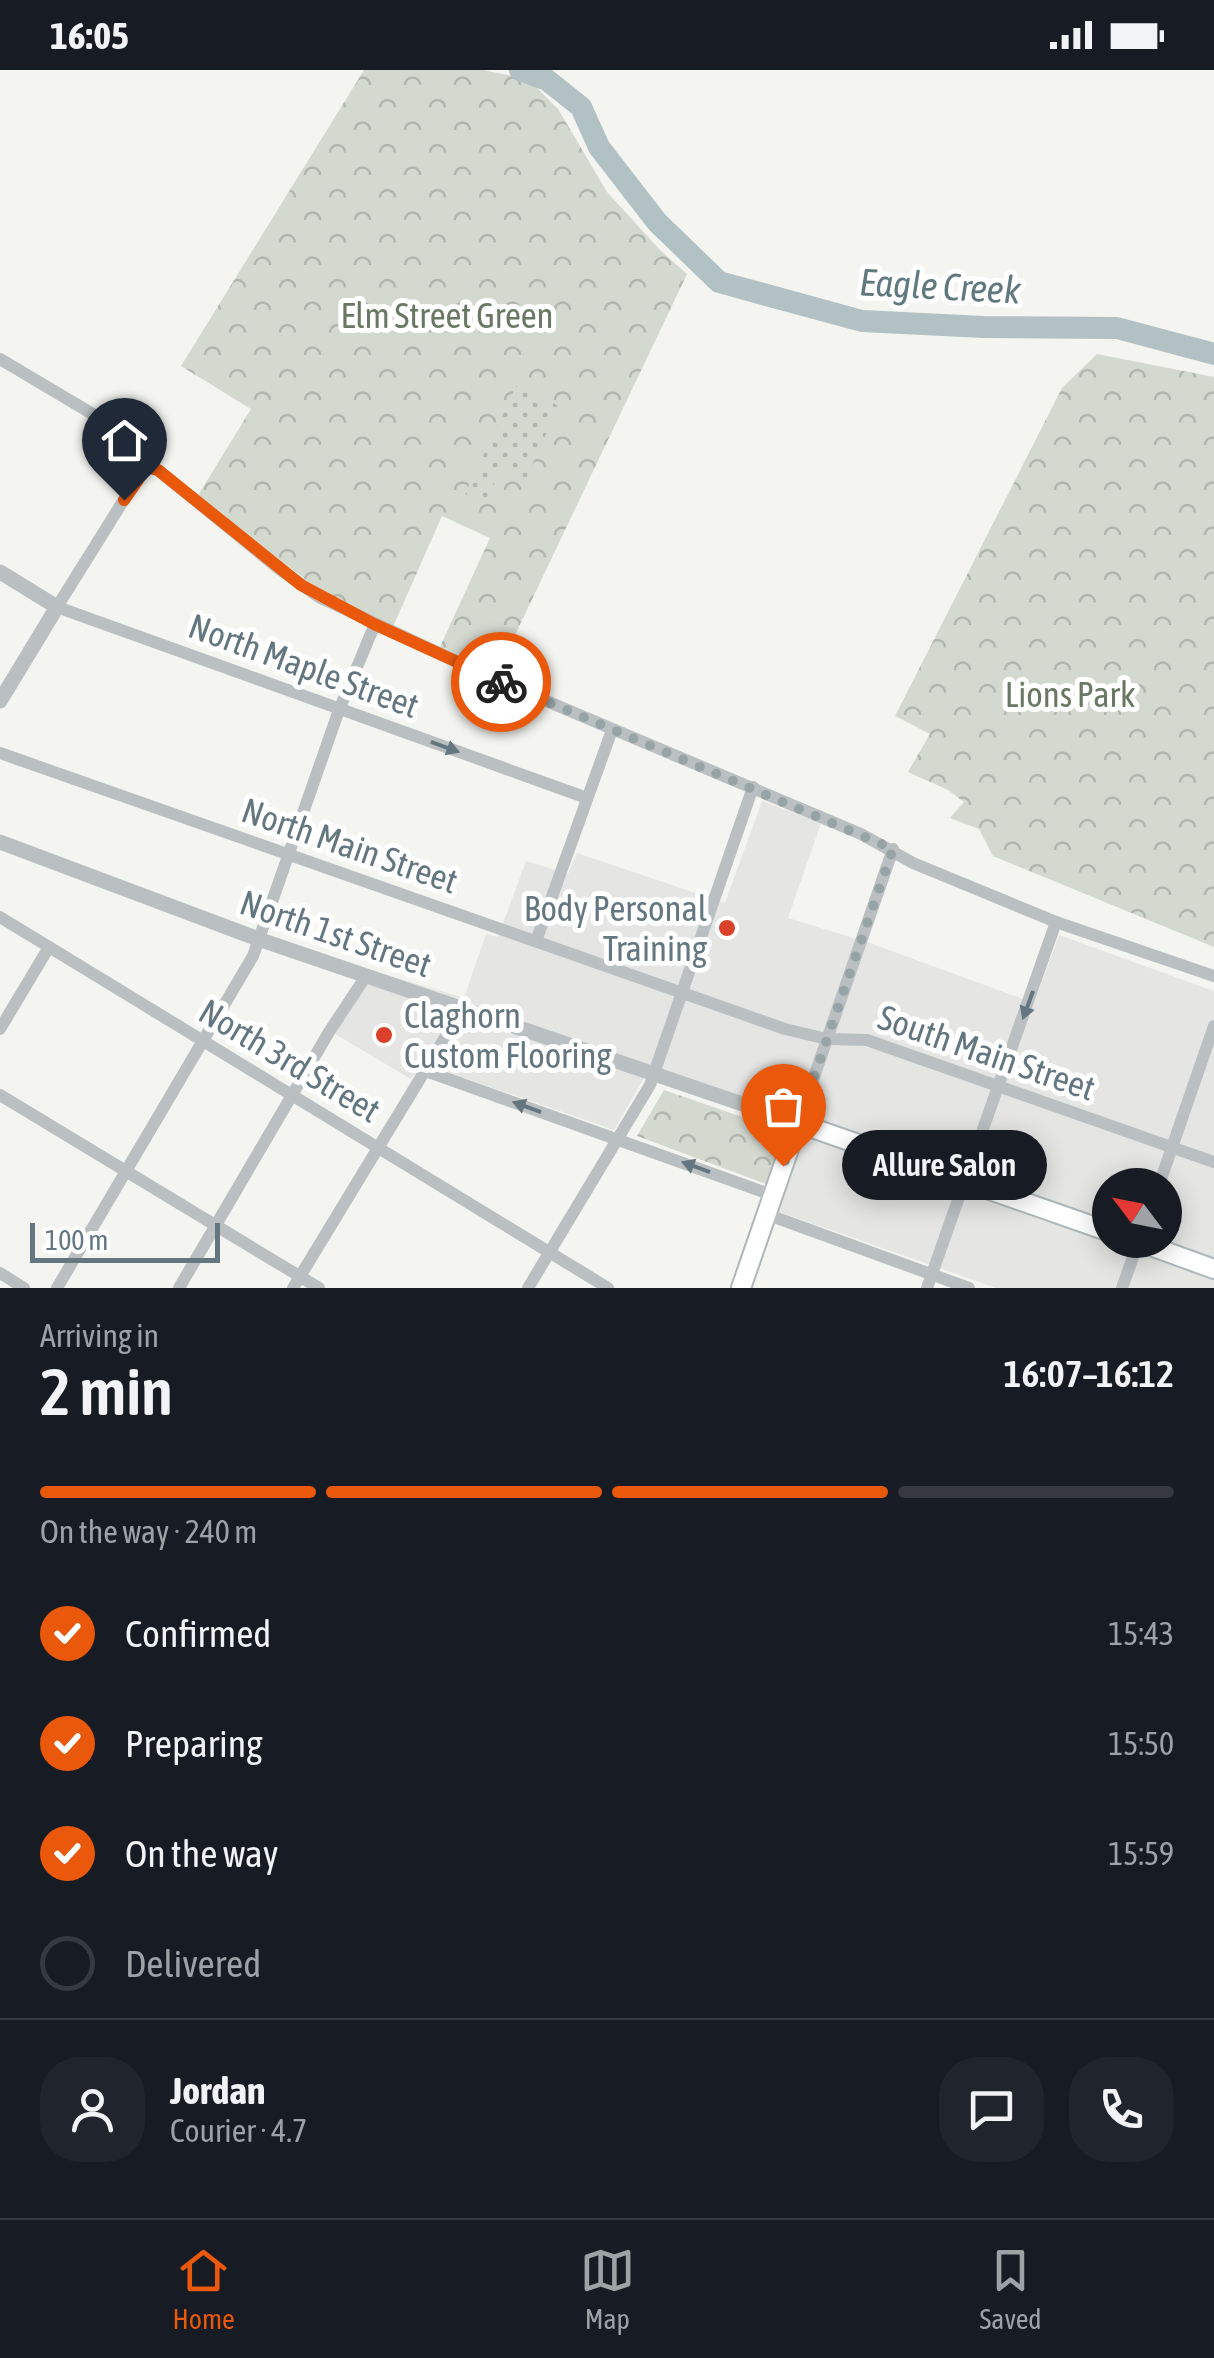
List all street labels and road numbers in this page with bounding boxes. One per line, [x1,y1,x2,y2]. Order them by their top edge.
street label: North Maple Street [184,605,424,725]
street label: North Main Street [237,789,463,901]
street label: North 1st Street [235,882,437,984]
street label: North 3rd Street [192,990,388,1130]
street label: South Main Street [874,996,1100,1108]

